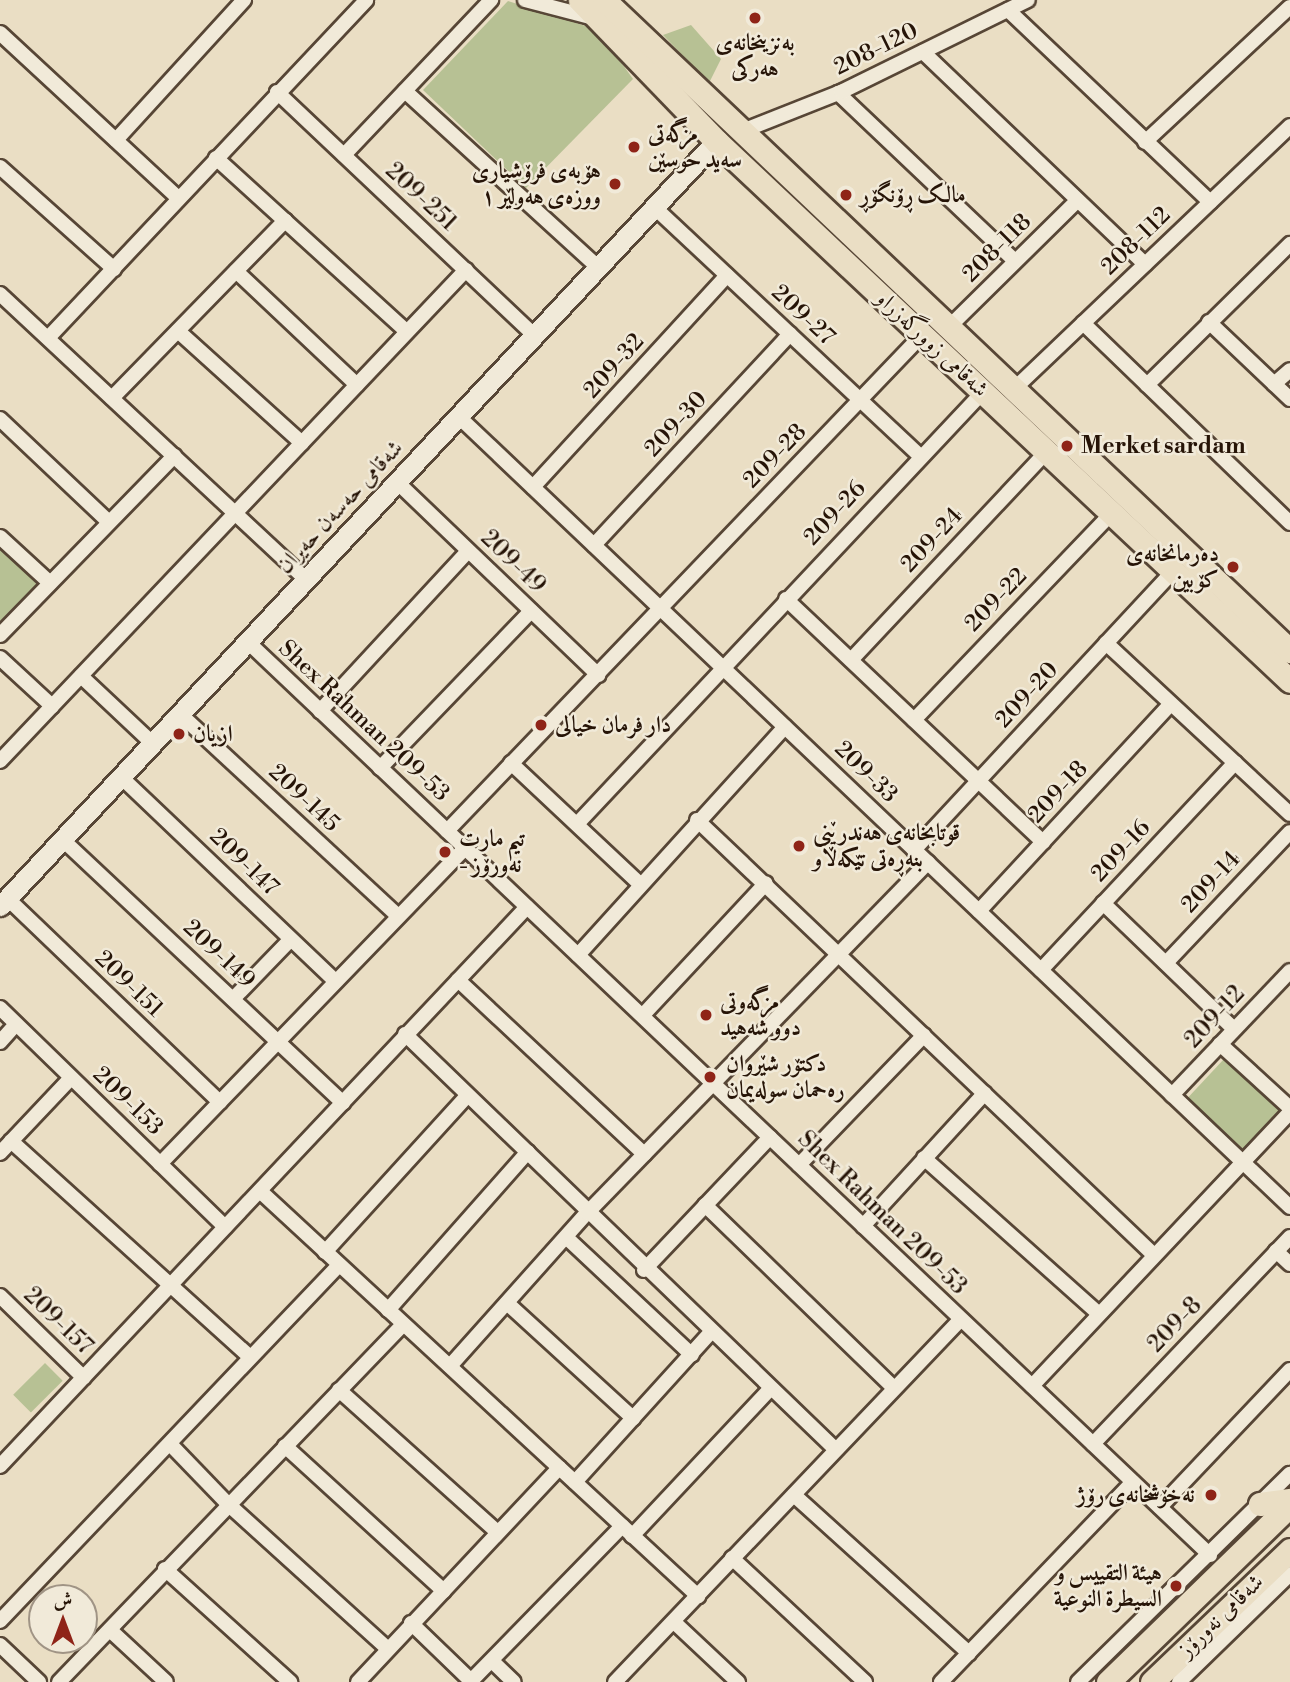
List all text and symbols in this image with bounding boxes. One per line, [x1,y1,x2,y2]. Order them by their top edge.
marker: بەنزینخانەی هەرکی [747,10,763,26]
street label: 208-120 [829,17,923,81]
place label: بەنزینخانەی هەرکی [715,29,795,83]
place label: مزگەتی سەید حوسێن [648,120,742,174]
marker: مزگەتی سەید حوسێن [626,139,642,155]
street label: 209-251 [380,157,462,237]
place label: هۆبەی فرۆشیاری ووزەی هەولێر ١ [472,157,601,211]
marker: هۆبەی فرۆشیاری ووزەی هەولێر ١ [607,176,623,192]
place label: مالک ڕۆنگۆڕ [860,181,966,209]
marker: مالک ڕۆنگۆڕ [838,187,854,203]
street label: 208-112 [1096,201,1176,281]
street label: 208-118 [957,208,1037,288]
street label: 209-27 [766,279,840,351]
street label: شەقامی زوورگەزراو [870,285,994,403]
street label: 209-32 [578,328,650,404]
street label: 209-30 [639,386,713,462]
street label: 209-28 [738,418,812,494]
place label: Merket sardam [1081,432,1246,460]
street label: شەقامی حەسەن حەیران [271,435,409,579]
marker: Merket sardam [1059,438,1075,454]
street label: 209-26 [798,475,872,551]
street label: 209-24 [895,502,969,578]
street label: 209-49 [475,525,551,599]
place label: دەرمانخانەی کۆبین [1126,540,1219,594]
marker: دەرمانخانەی کۆبین [1225,559,1241,575]
street label: 209-22 [959,563,1033,637]
street label: Shex Rahman 209-53 [273,635,455,807]
street label: 209-20 [990,656,1064,734]
place label: دار فرمان خیالی [555,711,671,739]
marker: دار فرمان خیالی [533,717,549,733]
place label: ازيان [193,720,233,748]
marker: ازيان [171,726,187,742]
street label: 209-33 [829,735,903,809]
street label: 209-18 [1022,755,1094,829]
street label: 209-145 [263,758,345,838]
street label: 209-16 [1086,814,1156,888]
place label: قوتابخانەی هەندرێنی بنەڕەتی تێکەڵاو [813,819,960,873]
street label: 209-147 [204,823,284,901]
place label: تیم مارت - نەورۆز [459,825,525,879]
marker: قوتابخانەی هەندرێنی بنەڕەتی تێکەڵاو [791,838,807,854]
marker: تیم مارت - نەورۆز [437,844,453,860]
street label: 209-14 [1176,846,1246,918]
street label: 209-149 [177,914,261,994]
street label: 209-151 [89,945,169,1023]
street label: 209-12 [1179,980,1251,1054]
place label: مزگەوتی دوو شەهید [720,988,801,1042]
marker: مزگەوتی دوو شەهید [698,1007,714,1023]
place label: دکتۆر شێروان رەحمان سولەیمان [726,1050,845,1104]
street label: 209-153 [87,1061,169,1141]
marker: دکتۆر شێروان رەحمان سولەیمان [700,1067,720,1087]
street label: Shex Rahman 209-53 [792,1125,972,1301]
street label: 209-157 [18,1282,98,1360]
street label: 209-8 [1142,1292,1208,1358]
place label: نەخۆشخانەی رۆژ [1077,1481,1195,1509]
marker: نەخۆشخانەی رۆژ [1201,1485,1221,1505]
place label: هيئة التقييس و السيطرة النوعية [1054,1559,1162,1613]
street label: شەقامی نەورۆز [1172,1568,1270,1664]
marker: هيئة التقييس و السيطرة النوعية [1168,1578,1184,1594]
north arrow [28,1584,98,1654]
text: ش [54,1588,72,1612]

